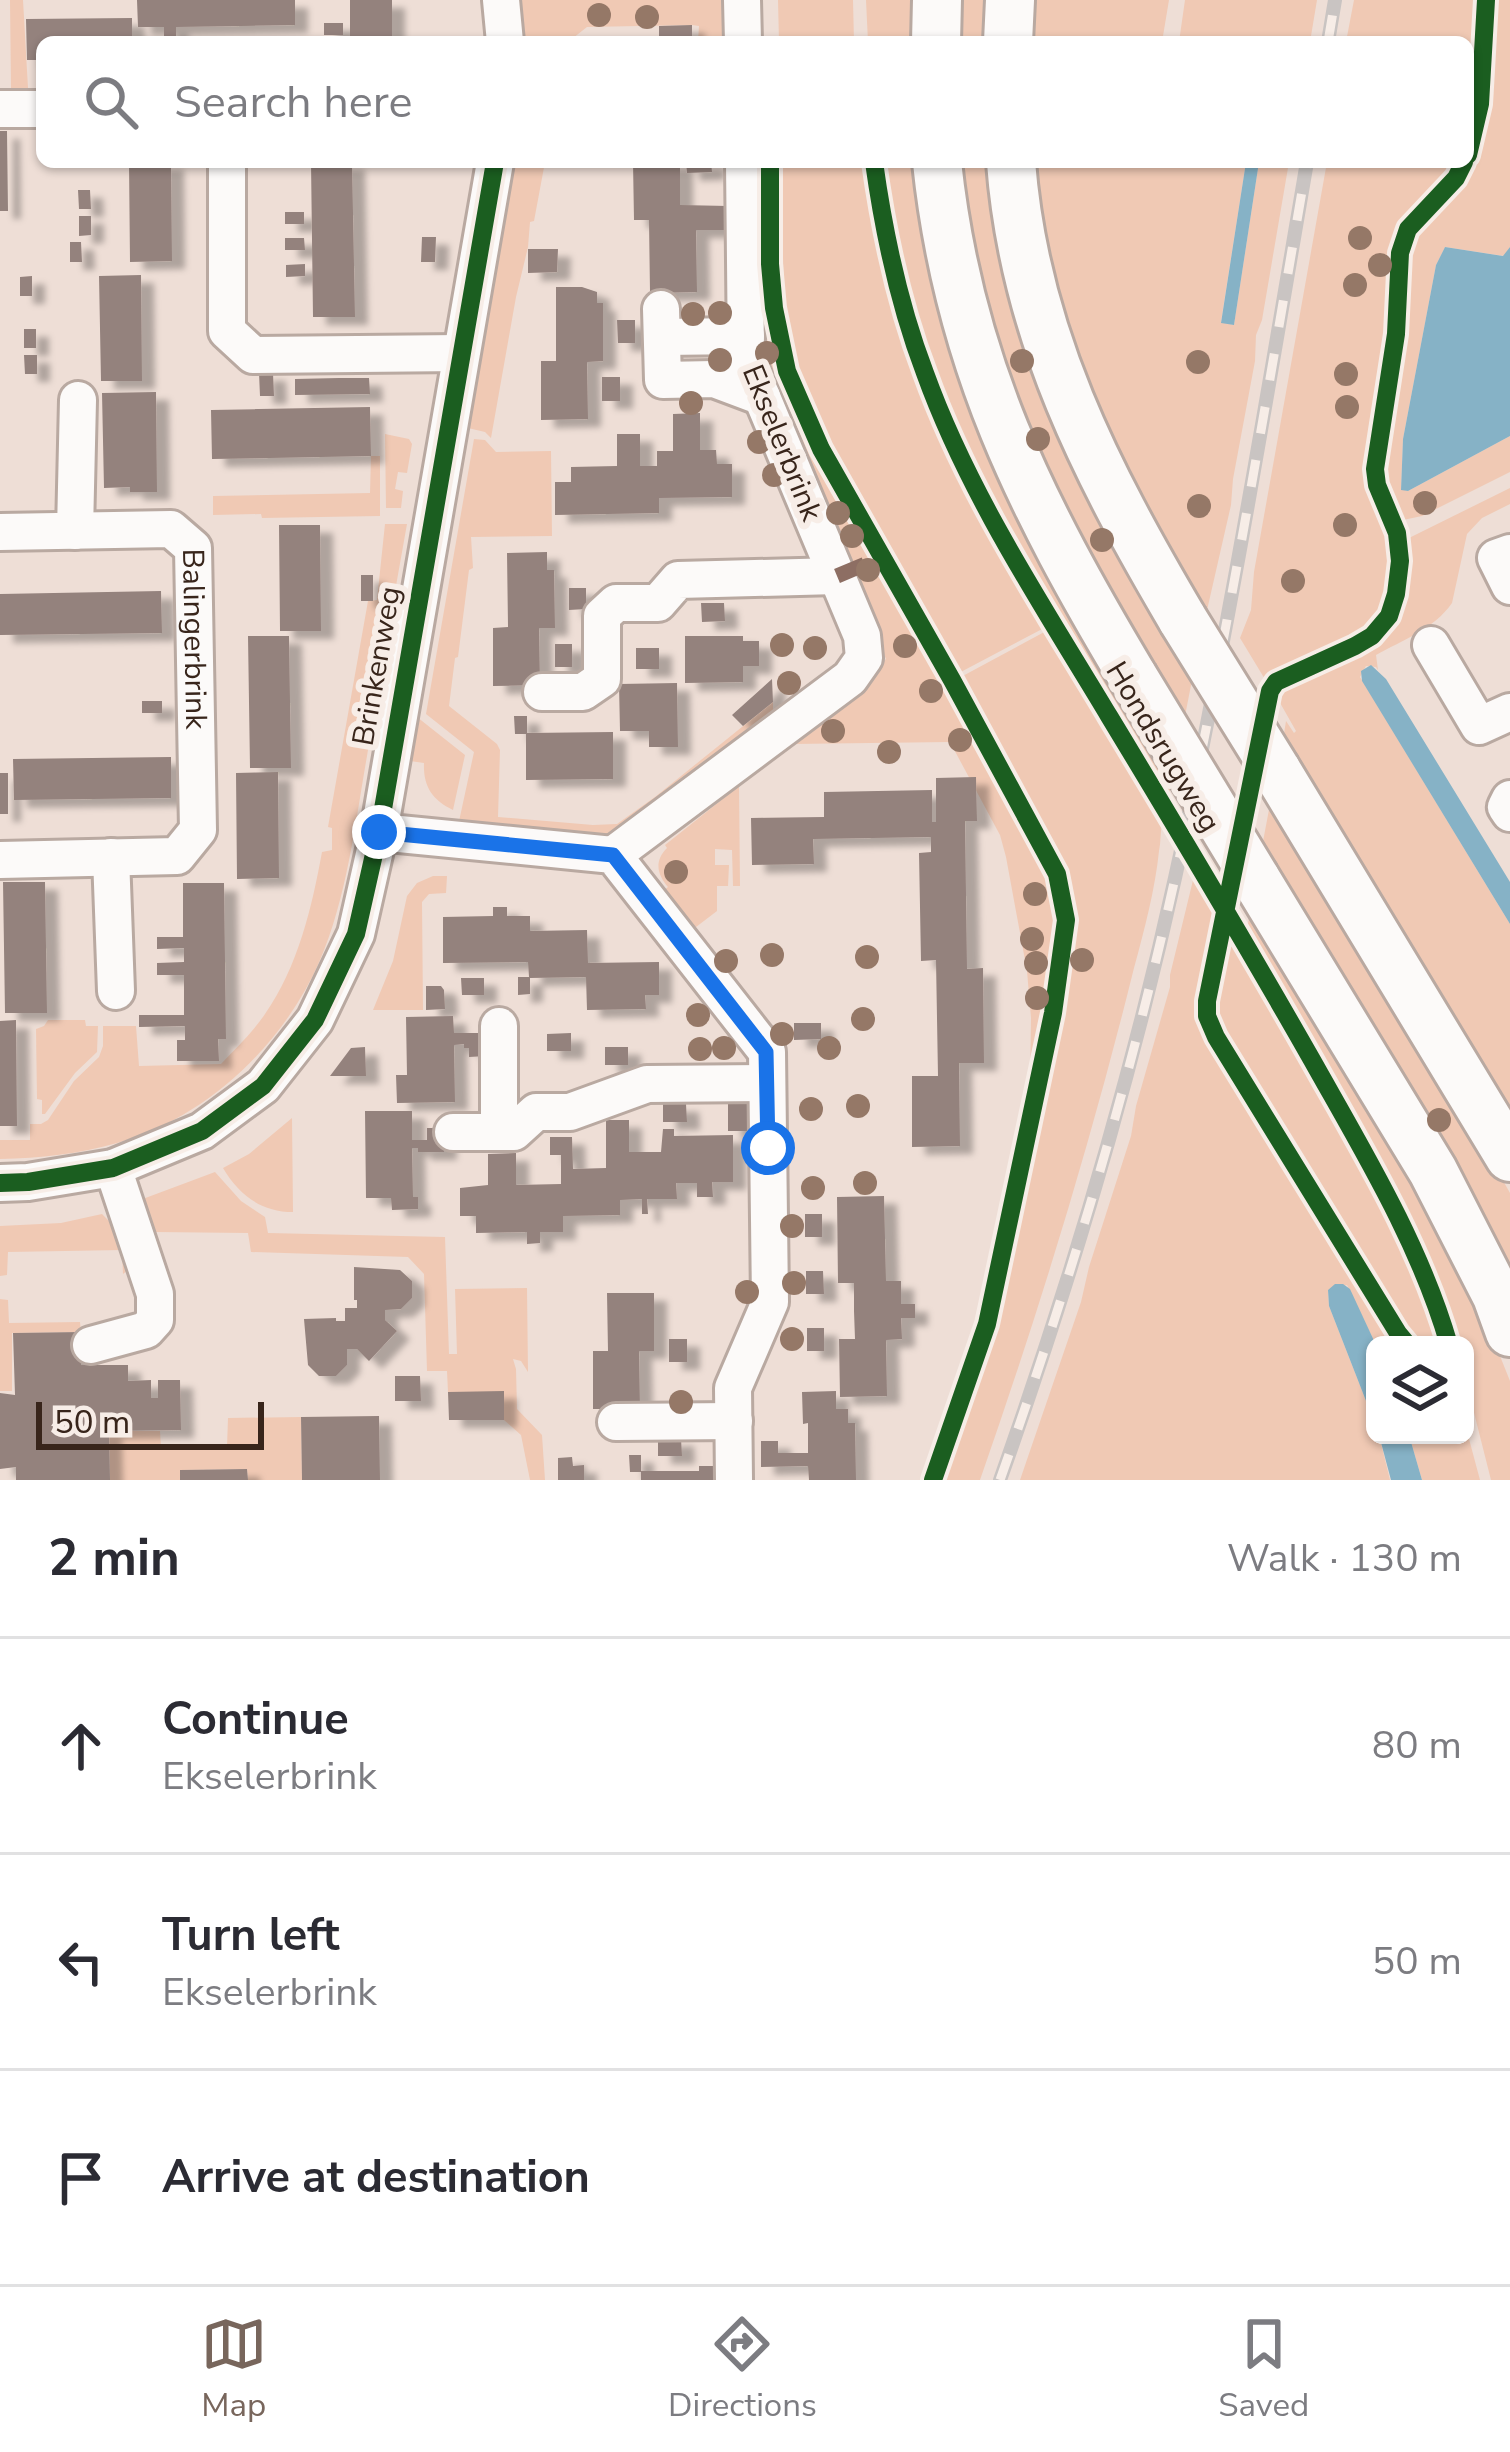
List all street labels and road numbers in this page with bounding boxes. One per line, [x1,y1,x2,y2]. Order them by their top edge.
street label: Ekselerbrink [732,359,832,528]
street label: Balingerbrink [173,548,217,731]
street label: Brinkenweg [343,583,411,749]
street label: Hondsrugweg [1096,654,1230,840]

